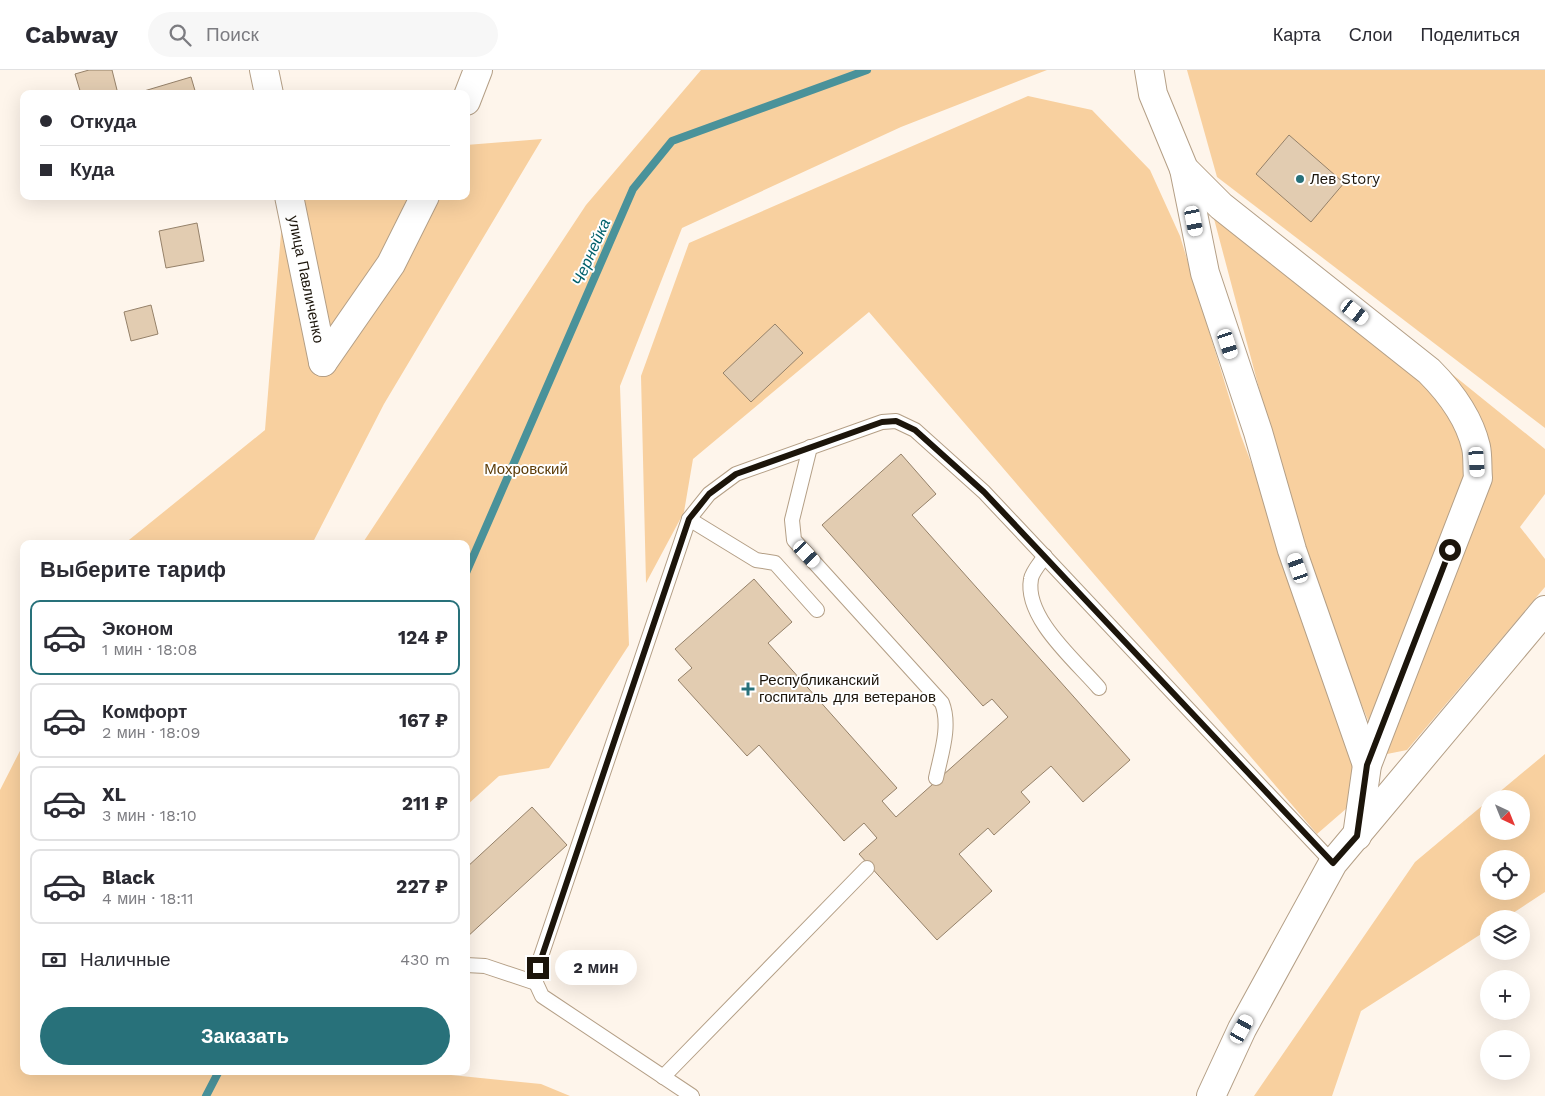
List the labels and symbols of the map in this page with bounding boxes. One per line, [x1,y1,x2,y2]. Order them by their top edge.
place label: Лев Story [1310,170,1380,188]
marker: Лев Story [1294,173,1306,185]
car [1183,205,1204,237]
street label: улица Павличенко [284,214,328,345]
water label: Чернейка [568,215,614,289]
car [1338,297,1371,327]
car [1216,327,1239,361]
car [1468,447,1485,477]
park label: Мохровский [484,460,568,478]
car [791,538,822,570]
route start [1439,539,1461,561]
car [1286,551,1309,585]
place label: Республиканский госпиталь для ветеранов [759,671,936,706]
marker: Республиканский госпиталь для ветеранов [741,682,755,696]
north arrow [1480,790,1530,840]
callout: 2 мин [556,950,638,986]
route end [527,957,549,979]
car [1228,1012,1255,1046]

